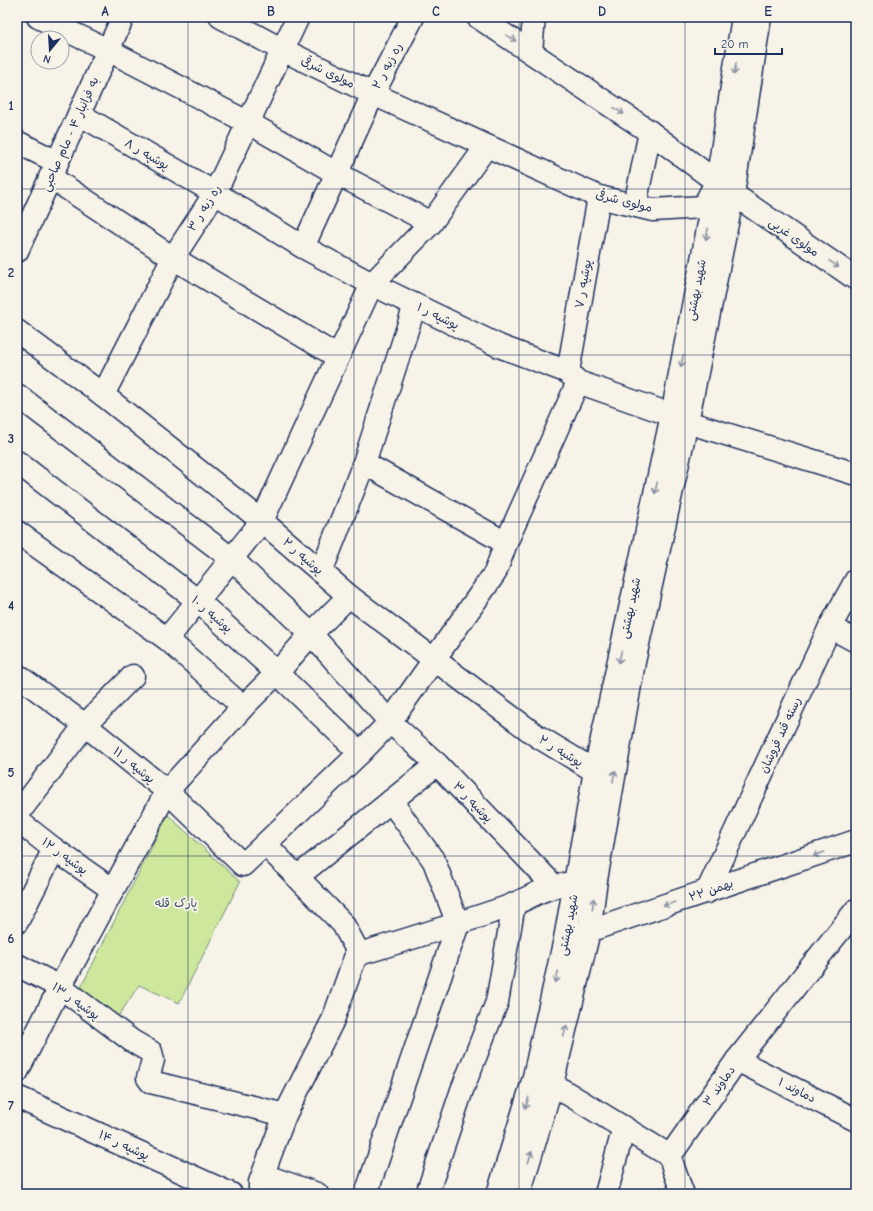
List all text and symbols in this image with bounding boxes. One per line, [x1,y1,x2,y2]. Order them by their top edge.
text: A [101,4,109,19]
text: B [267,4,275,19]
text: C [432,4,440,19]
text: D [598,4,606,19]
text: E [764,4,772,19]
north arrow [30,30,70,70]
scale bar [715,30,782,56]
one-way arrow [505,34,516,42]
text: 20 m [721,37,749,51]
street label: ره زبه ر ۲ [369,41,406,92]
text: N [42,52,52,66]
street label: مولوی شرقی [298,53,357,92]
one-way arrow [731,62,739,75]
street label: به فرانبار ۴ - مام صاحبی [38,75,103,194]
text: 1 [8,98,14,113]
one-way arrow [613,107,624,115]
street label: پوشپە ر ۸ [122,136,172,173]
street label: ره زبه ر ۳ [184,182,225,234]
street label: مولوی شرقی [594,187,654,216]
street label: مولوی غربی [766,215,822,260]
one-way arrow [703,227,711,240]
street label: شهید بهشتی [683,258,710,322]
street label: پوشپه ر ۷ [572,259,595,310]
one-way arrow [828,260,839,268]
text: 2 [8,265,14,280]
street label: ۱ پوشپه ر [414,300,461,333]
one-way arrow [678,354,686,367]
text: 3 [8,431,14,446]
one-way arrow [651,482,659,495]
street label: پوشپه ر ۲ [279,535,326,578]
street label: شهید بهشتی [617,576,644,640]
street label: پوشپه ر ۱۰ [188,593,235,636]
text: 4 [8,598,14,613]
one-way arrow [615,650,623,663]
street label: رسته قند فروشان [756,695,805,776]
street label: پوشپه ر ۲ [536,732,586,770]
street label: پوشپه ر ۱۱ [110,744,158,787]
text: 5 [8,765,15,780]
one-way arrow [610,770,618,783]
street label: پوشپه ر ۳ [450,779,496,826]
street label: پوشپه ر ۱۲ [39,835,91,878]
one-way arrow [813,851,826,858]
street label: ۲۲ بهمن [687,876,735,905]
street label: شهید بهشتی [555,893,582,957]
park label: پارک قله [155,896,197,911]
one-way arrow [589,898,597,911]
one-way arrow [663,901,676,908]
text: 6 [8,931,15,946]
one-way arrow [552,970,560,983]
street label: پوشپه ر ۱۳ [49,979,103,1023]
one-way arrow [561,1025,569,1038]
street label: دماوند ۳ [700,1063,739,1109]
street label: دماوند ۱ [775,1075,818,1106]
one-way arrow [522,1097,530,1109]
text: 7 [8,1098,14,1113]
street label: پوشپه ر ۱۴ [96,1127,152,1164]
one-way arrow [527,1151,535,1163]

